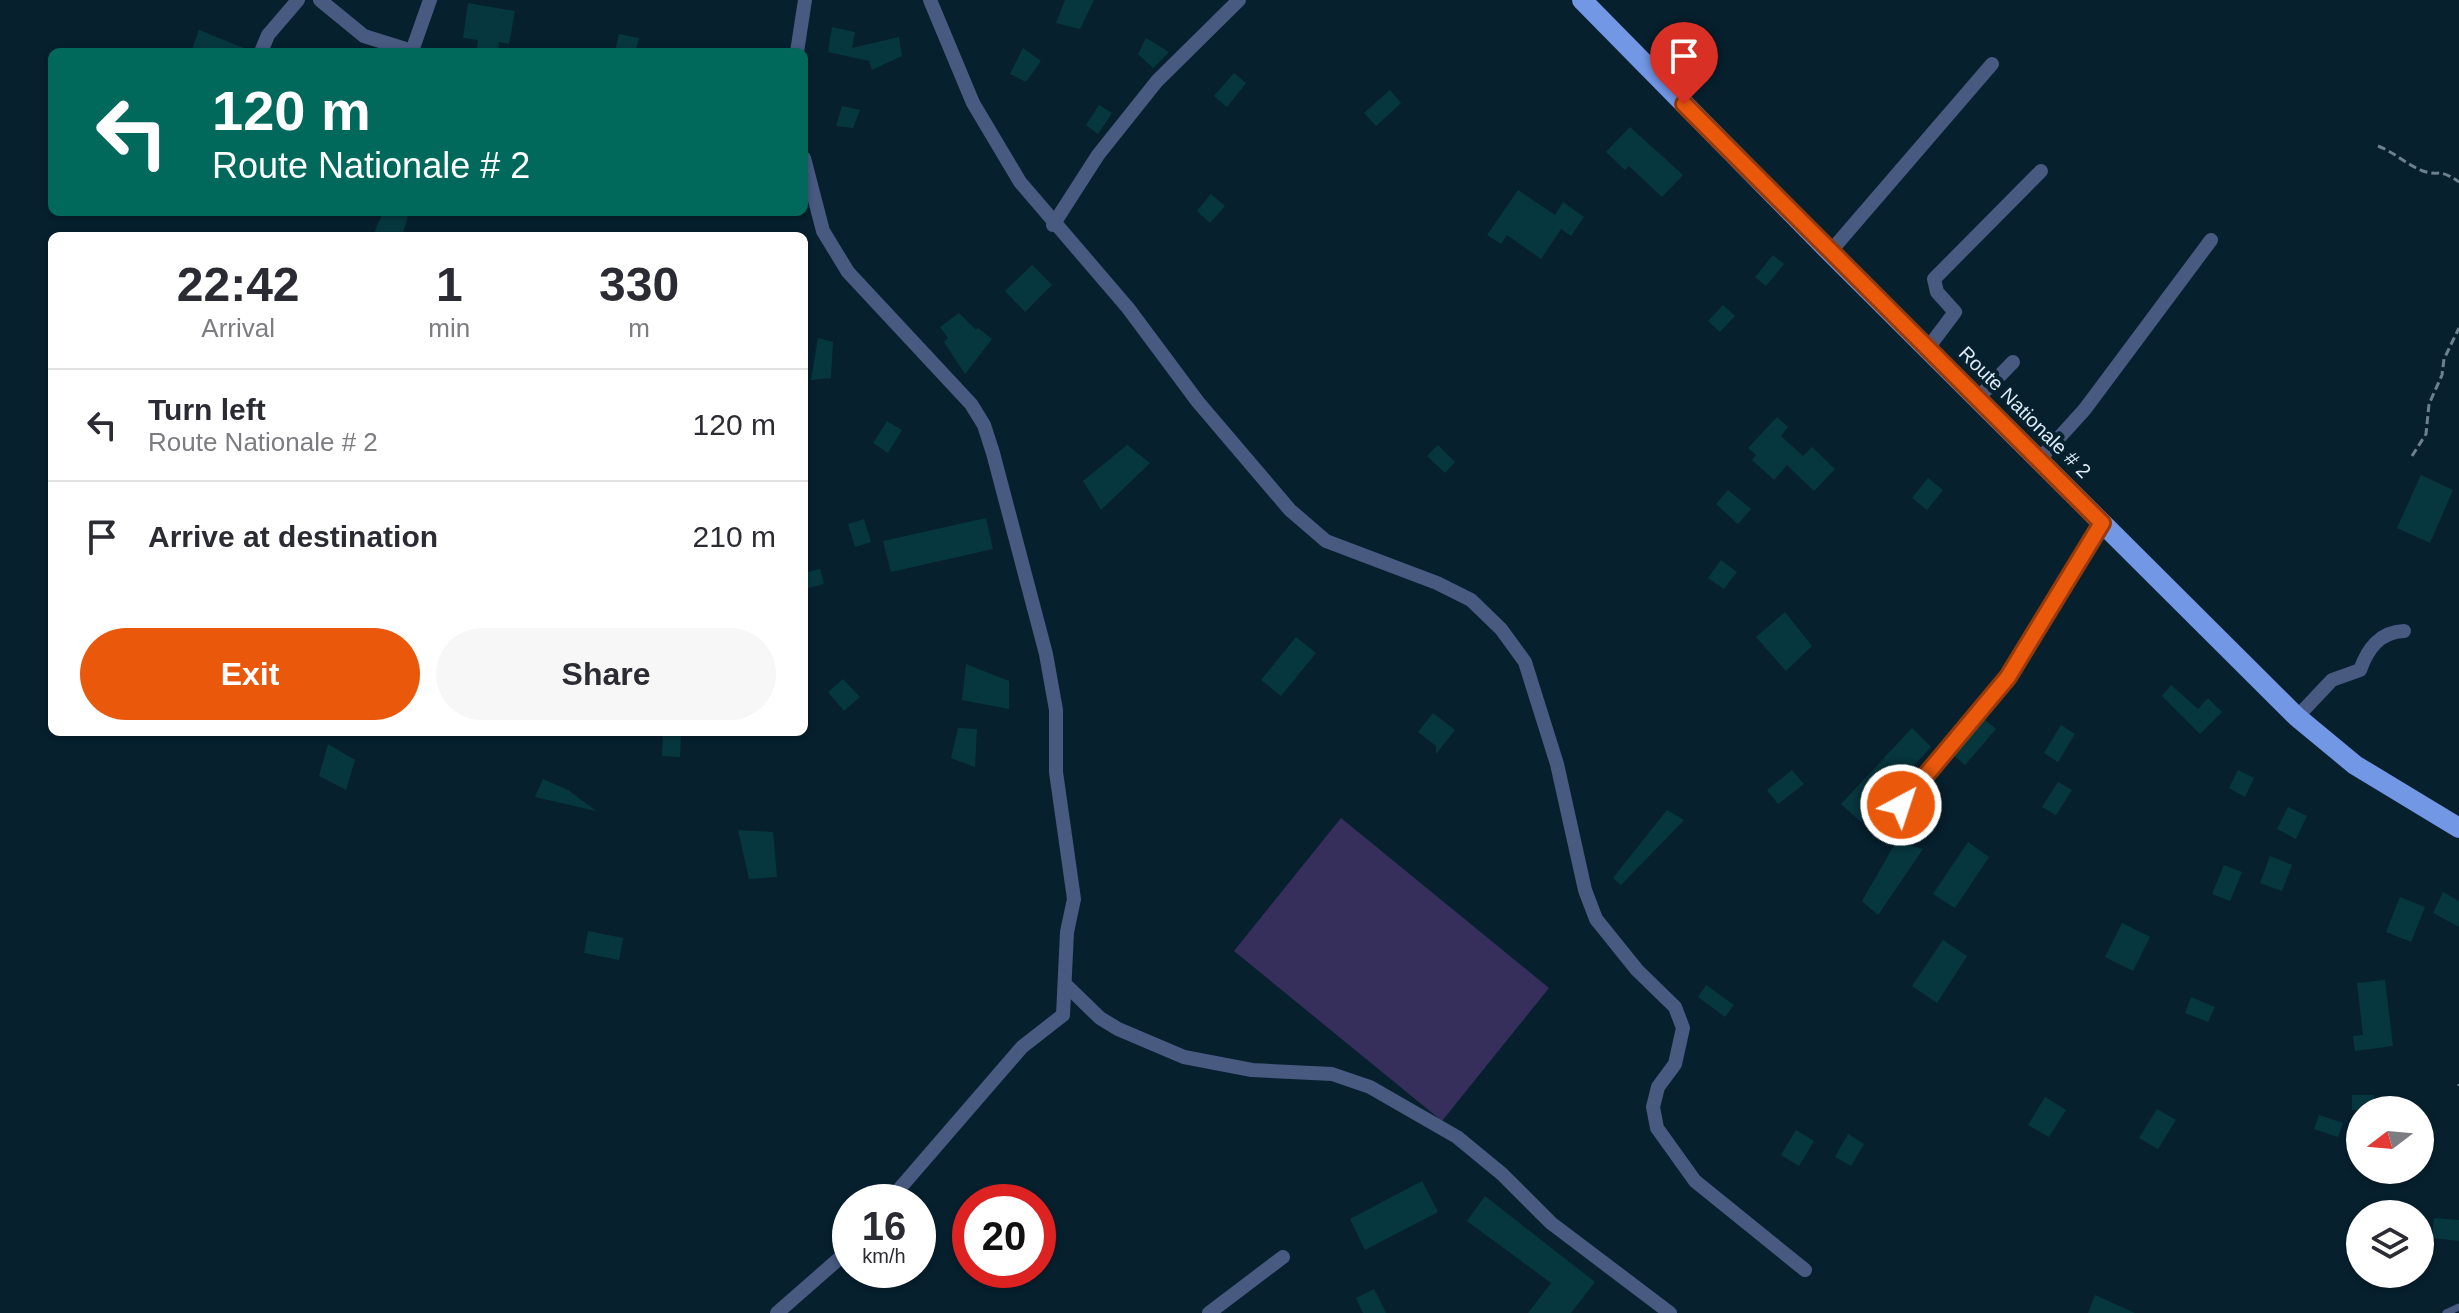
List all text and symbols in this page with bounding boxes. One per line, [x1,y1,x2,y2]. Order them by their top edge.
pin [1650,22,1718,104]
icon: arrive [1662,34,1706,78]
text: 120 m [212,79,371,142]
icon: left [80,80,184,184]
text: Route Nationale # 2 [212,145,530,186]
text: 22:42 [177,258,300,311]
text: 1 [436,258,463,311]
text: 330 [599,258,679,311]
text: Arrival [201,313,275,343]
text: min [428,313,470,343]
text: m [628,313,650,343]
street label: Route Nationale # 2 [1955,342,2095,482]
text: Turn left [148,393,266,426]
icon: left [80,403,124,447]
text: 120 m [693,408,776,441]
text: Route Nationale # 2 [148,427,378,457]
icon: arrive [80,515,124,559]
text: Arrive at destination [148,520,438,553]
text: 210 m [693,520,776,553]
button: Exit [80,628,420,720]
button: Share [436,628,776,720]
position arrow [1859,763,1943,847]
north arrow [2346,1096,2434,1184]
map controls [2346,1096,2434,1288]
speed limit sign: 20 [952,1184,1056,1288]
button: layers [2346,1200,2434,1288]
text: 16 [862,1204,906,1248]
text: km/h [862,1245,906,1267]

